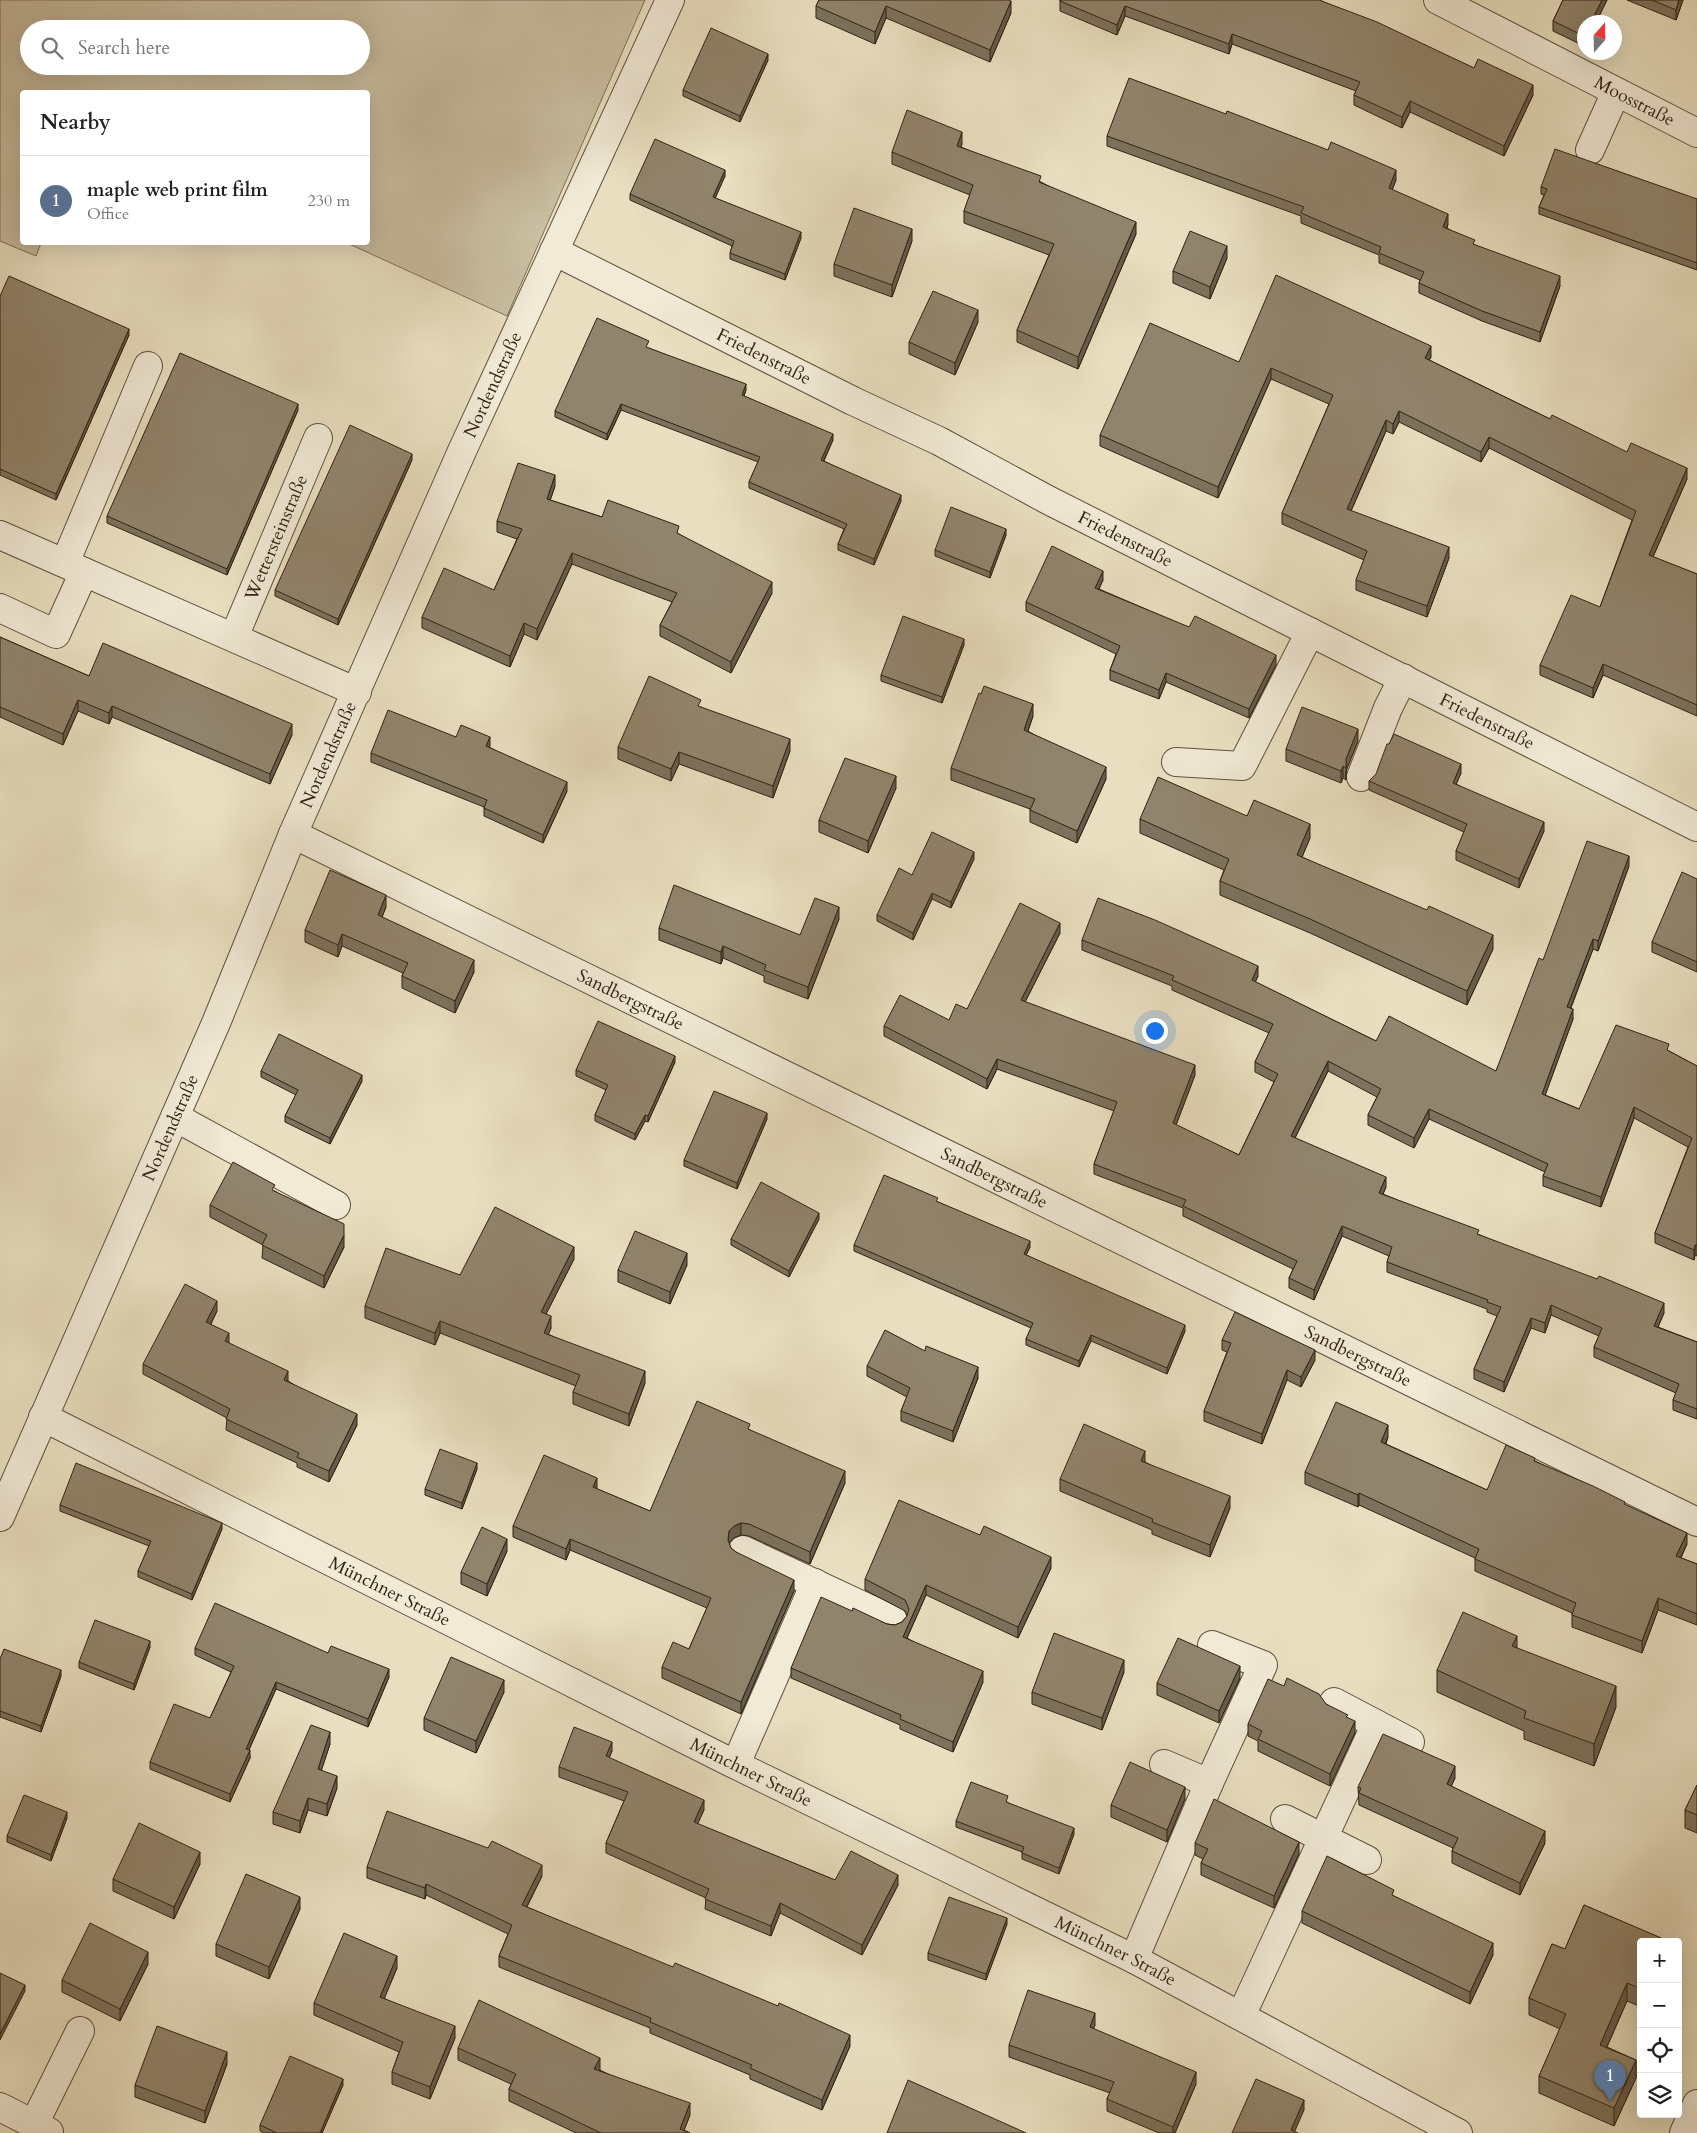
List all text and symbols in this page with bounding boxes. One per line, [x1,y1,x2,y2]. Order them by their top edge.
north arrow [1577,15,1622,60]
search box [20,20,370,75]
icon: search [38,34,66,62]
text: Search here [78,35,170,61]
street label: Moosstraße [1590,70,1679,132]
text: Nearby [40,108,111,137]
text: maple web print film [87,177,268,203]
text: 1 [52,190,60,212]
text: 230 m [308,190,350,212]
text: Office [87,203,129,225]
street label: Friedenstraße [712,323,816,391]
street label: Nordendstraße [458,328,528,442]
street label: Wettersteinstraße [238,471,314,605]
street label: Friedenstraße [1074,505,1177,574]
street label: Friedenstraße [1435,687,1539,756]
street label: Nordendstraße [294,698,363,812]
street label: Sandbergstraße [573,963,688,1037]
your location [1142,1018,1168,1044]
street label: Nordendstraße [136,1070,205,1185]
street label: Sandbergstraße [936,1141,1052,1215]
street label: Sandbergstraße [1300,1320,1415,1393]
street label: Münchner Straße [324,1551,455,1633]
street label: Münchner Straße [685,1732,816,1813]
street label: Münchner Straße [1050,1910,1180,1992]
map controls [1637,1938,1682,2118]
button: + [1637,1938,1682,1983]
button: − [1637,1983,1682,2028]
button: locate [1637,2028,1682,2073]
pin: 1 [1594,2060,1626,2101]
button: layers [1637,2073,1682,2118]

